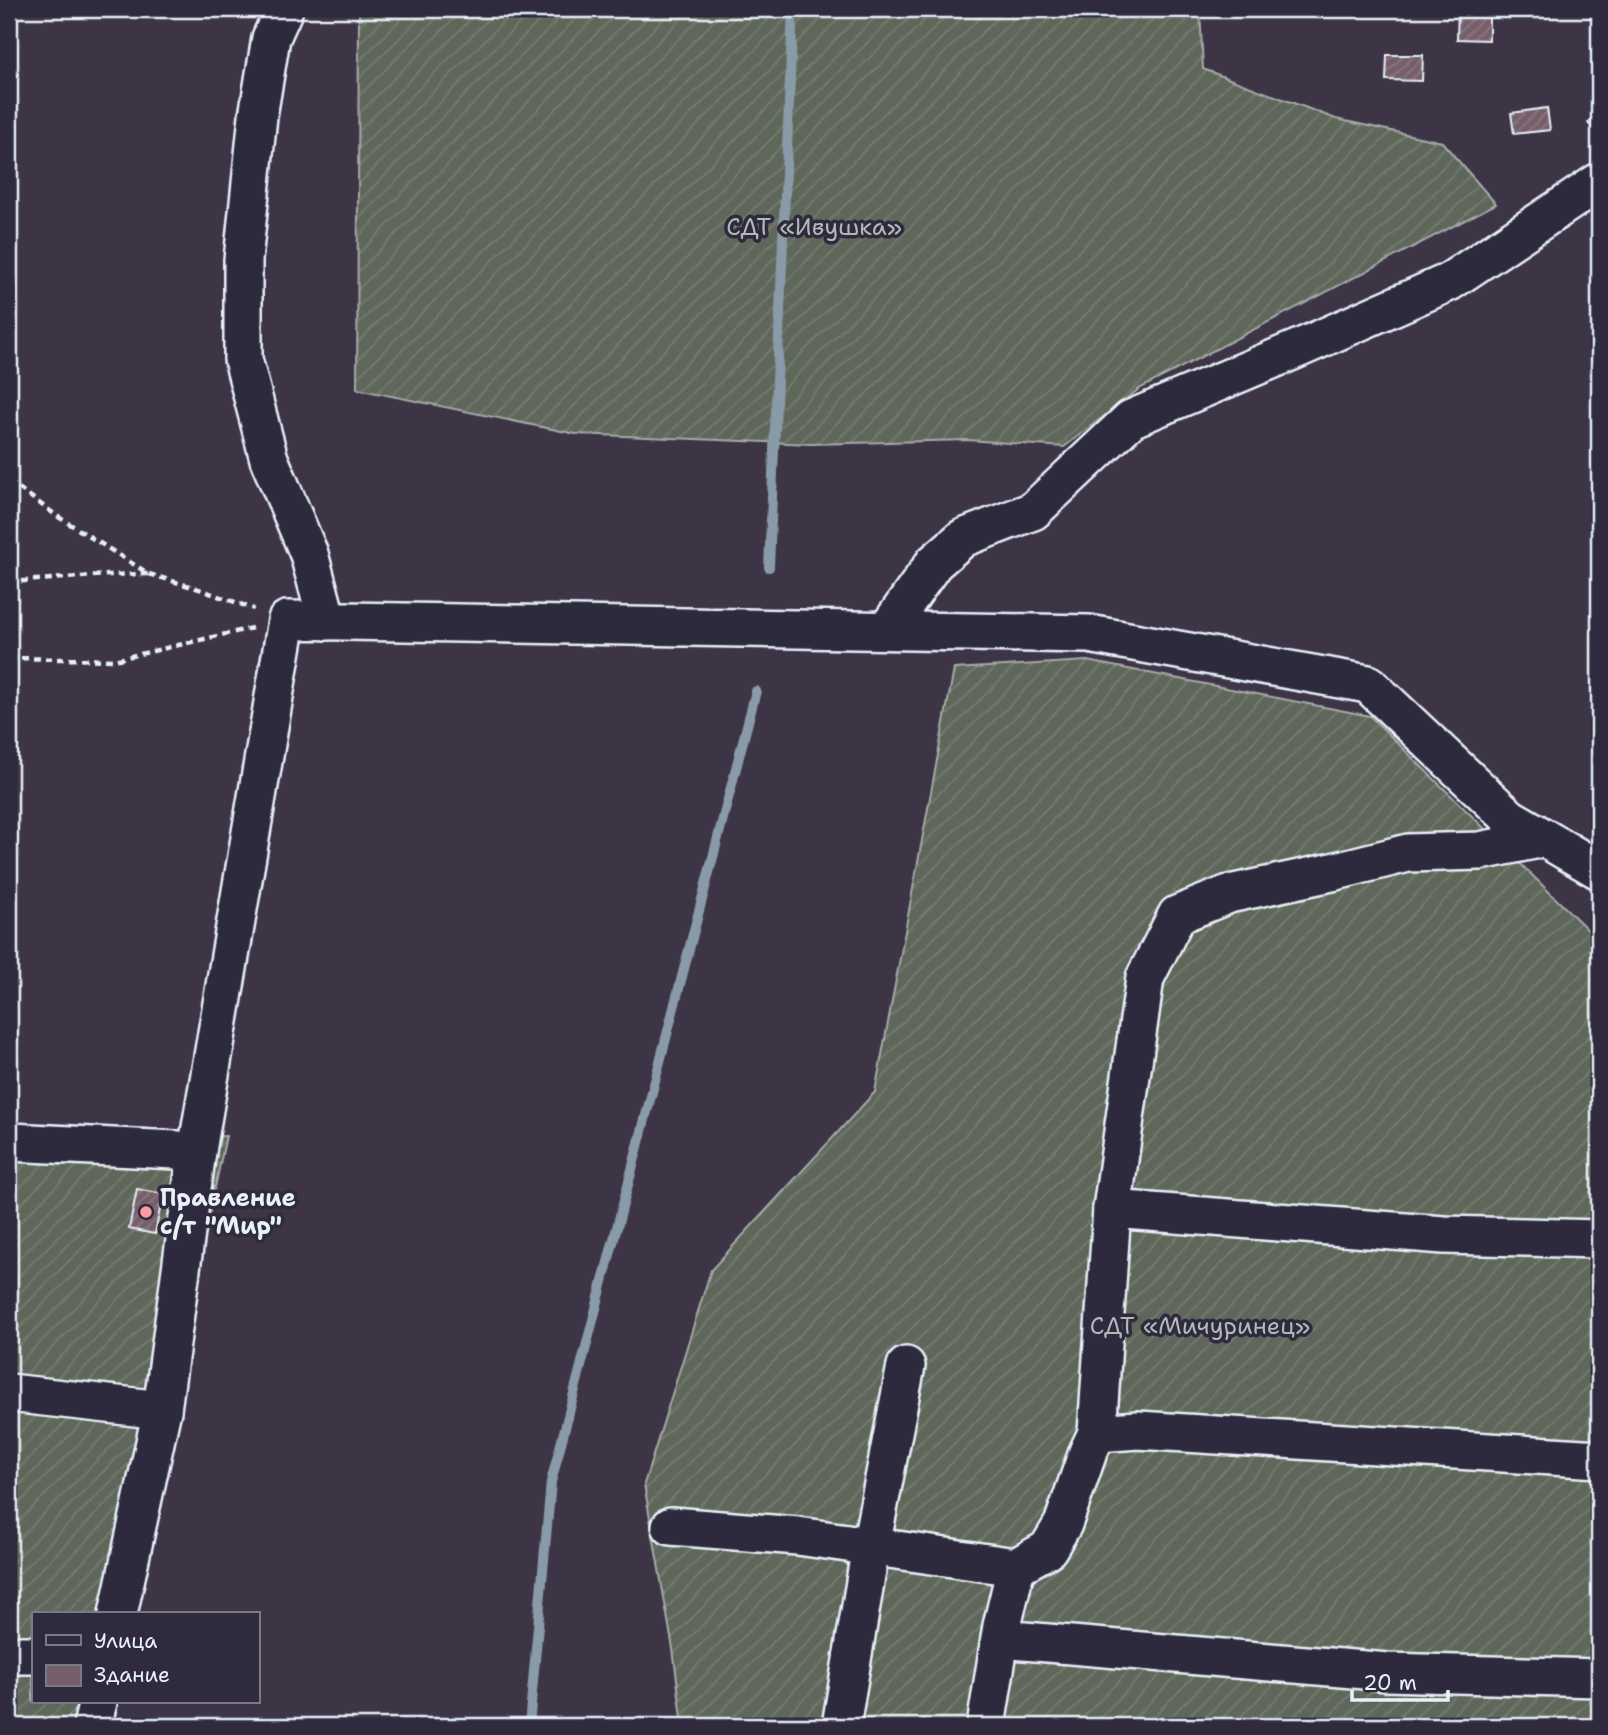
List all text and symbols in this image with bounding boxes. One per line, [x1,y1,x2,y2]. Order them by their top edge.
park label: СДТ «Ивушка» [726,211,902,243]
place label: Правление с/т "Мир" [160,1182,296,1242]
marker: Правление с/т "Мир" [138,1204,154,1220]
park label: СДТ «Мичуринец» [1090,1310,1310,1342]
legend [32,1612,259,1704]
text: Улица [94,1627,157,1655]
scale bar [1352,1658,1449,1702]
text: Здание [94,1661,170,1689]
text: 20 m [1363,1669,1417,1697]

